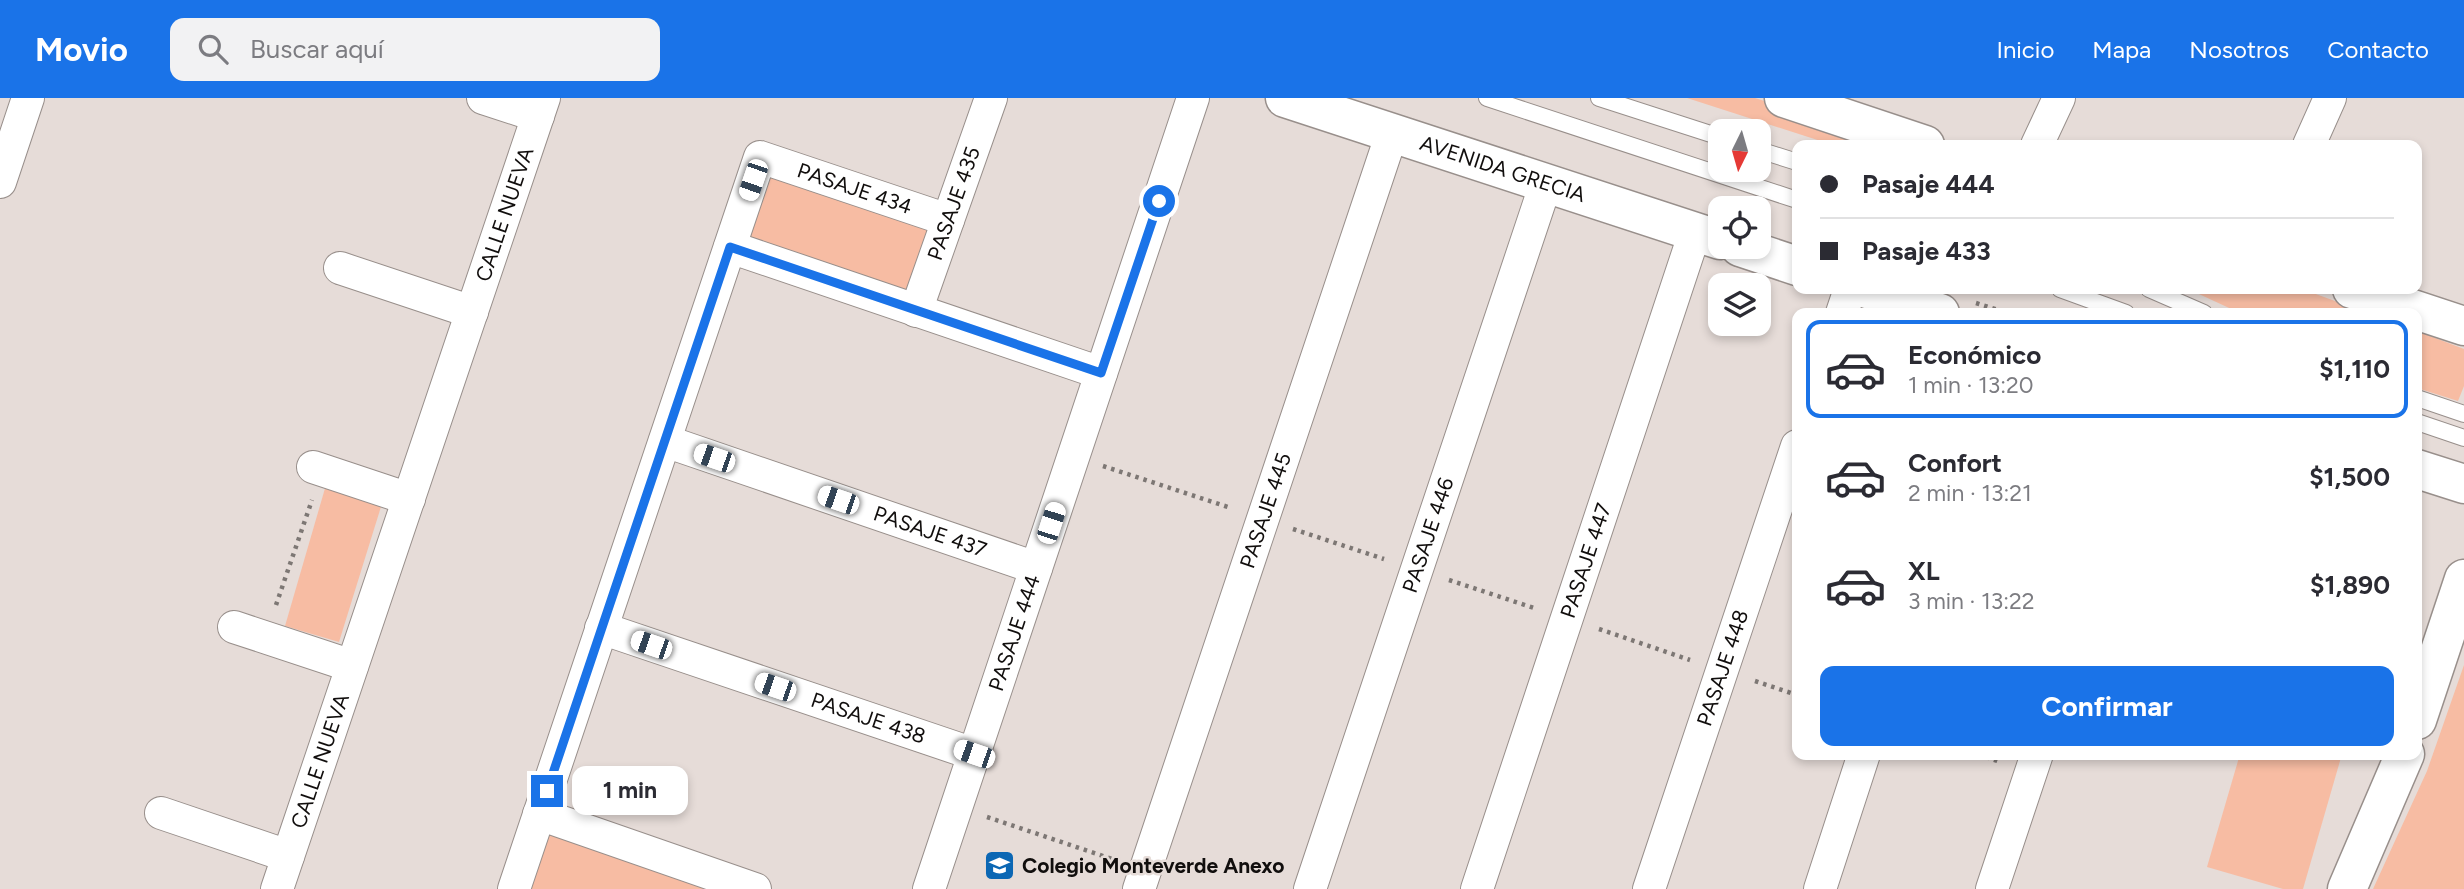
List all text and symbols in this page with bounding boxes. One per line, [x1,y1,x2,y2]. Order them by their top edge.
search box [170,18,660,81]
text: Movio [35,30,128,69]
icon: search [194,30,232,68]
text: Buscar aquí [250,33,384,65]
text: Inicio [1996,35,2054,64]
text: Mapa [2092,35,2151,64]
text: Nosotros [2189,35,2289,64]
text: Contacto [2327,35,2429,64]
north arrow [1708,119,1771,182]
map controls [1708,119,1771,336]
street label: AVENIDA GRECIA [1417,130,1589,207]
street label: PASAJE 435 [922,143,985,263]
street label: CALLE NUEVA [470,144,539,285]
car [737,157,770,203]
street label: PASAJE 434 [794,157,915,219]
text: Pasaje 444 [1862,168,1995,200]
route start [1143,185,1175,217]
button: locate [1708,196,1771,259]
text: Pasaje 433 [1862,235,1991,267]
button: layers [1708,273,1771,336]
icon: car [1824,338,1887,401]
text: Económico [1908,339,2041,371]
text: $1,110 [2319,353,2390,385]
text: 1 min · 13:20 [1908,371,2034,399]
car [691,441,738,475]
icon: car [1824,446,1887,509]
text: Confort [1908,447,2002,479]
street label: PASAJE 445 [1234,450,1296,571]
text: $1,500 [2309,461,2390,493]
street label: PASAJE 446 [1397,474,1459,596]
text: 2 min · 13:21 [1908,479,2032,507]
car [815,483,862,517]
street label: PASAJE 437 [870,500,990,562]
car [1035,500,1068,546]
street label: PASAJE 447 [1555,500,1616,621]
icon: car [1824,554,1887,617]
text: XL [1908,555,1940,587]
text: $1,890 [2310,569,2390,601]
street label: PASAJE 444 [983,571,1045,694]
text: 3 min · 13:22 [1908,587,2035,615]
street label: PASAJE 448 [1691,607,1753,729]
car [628,628,675,662]
button: Confirmar [1820,666,2394,746]
car [752,670,799,704]
street label: PASAJE 438 [808,687,929,749]
street label: CALLE NUEVA [285,690,354,831]
car [951,737,998,771]
callout: 1 min [572,766,687,816]
route end [531,775,563,807]
text: 1 min [603,776,657,804]
school or university icon: Colegio Monteverde Anexo [982,849,1016,883]
place label: Colegio Monteverde Anexo [1022,853,1284,878]

